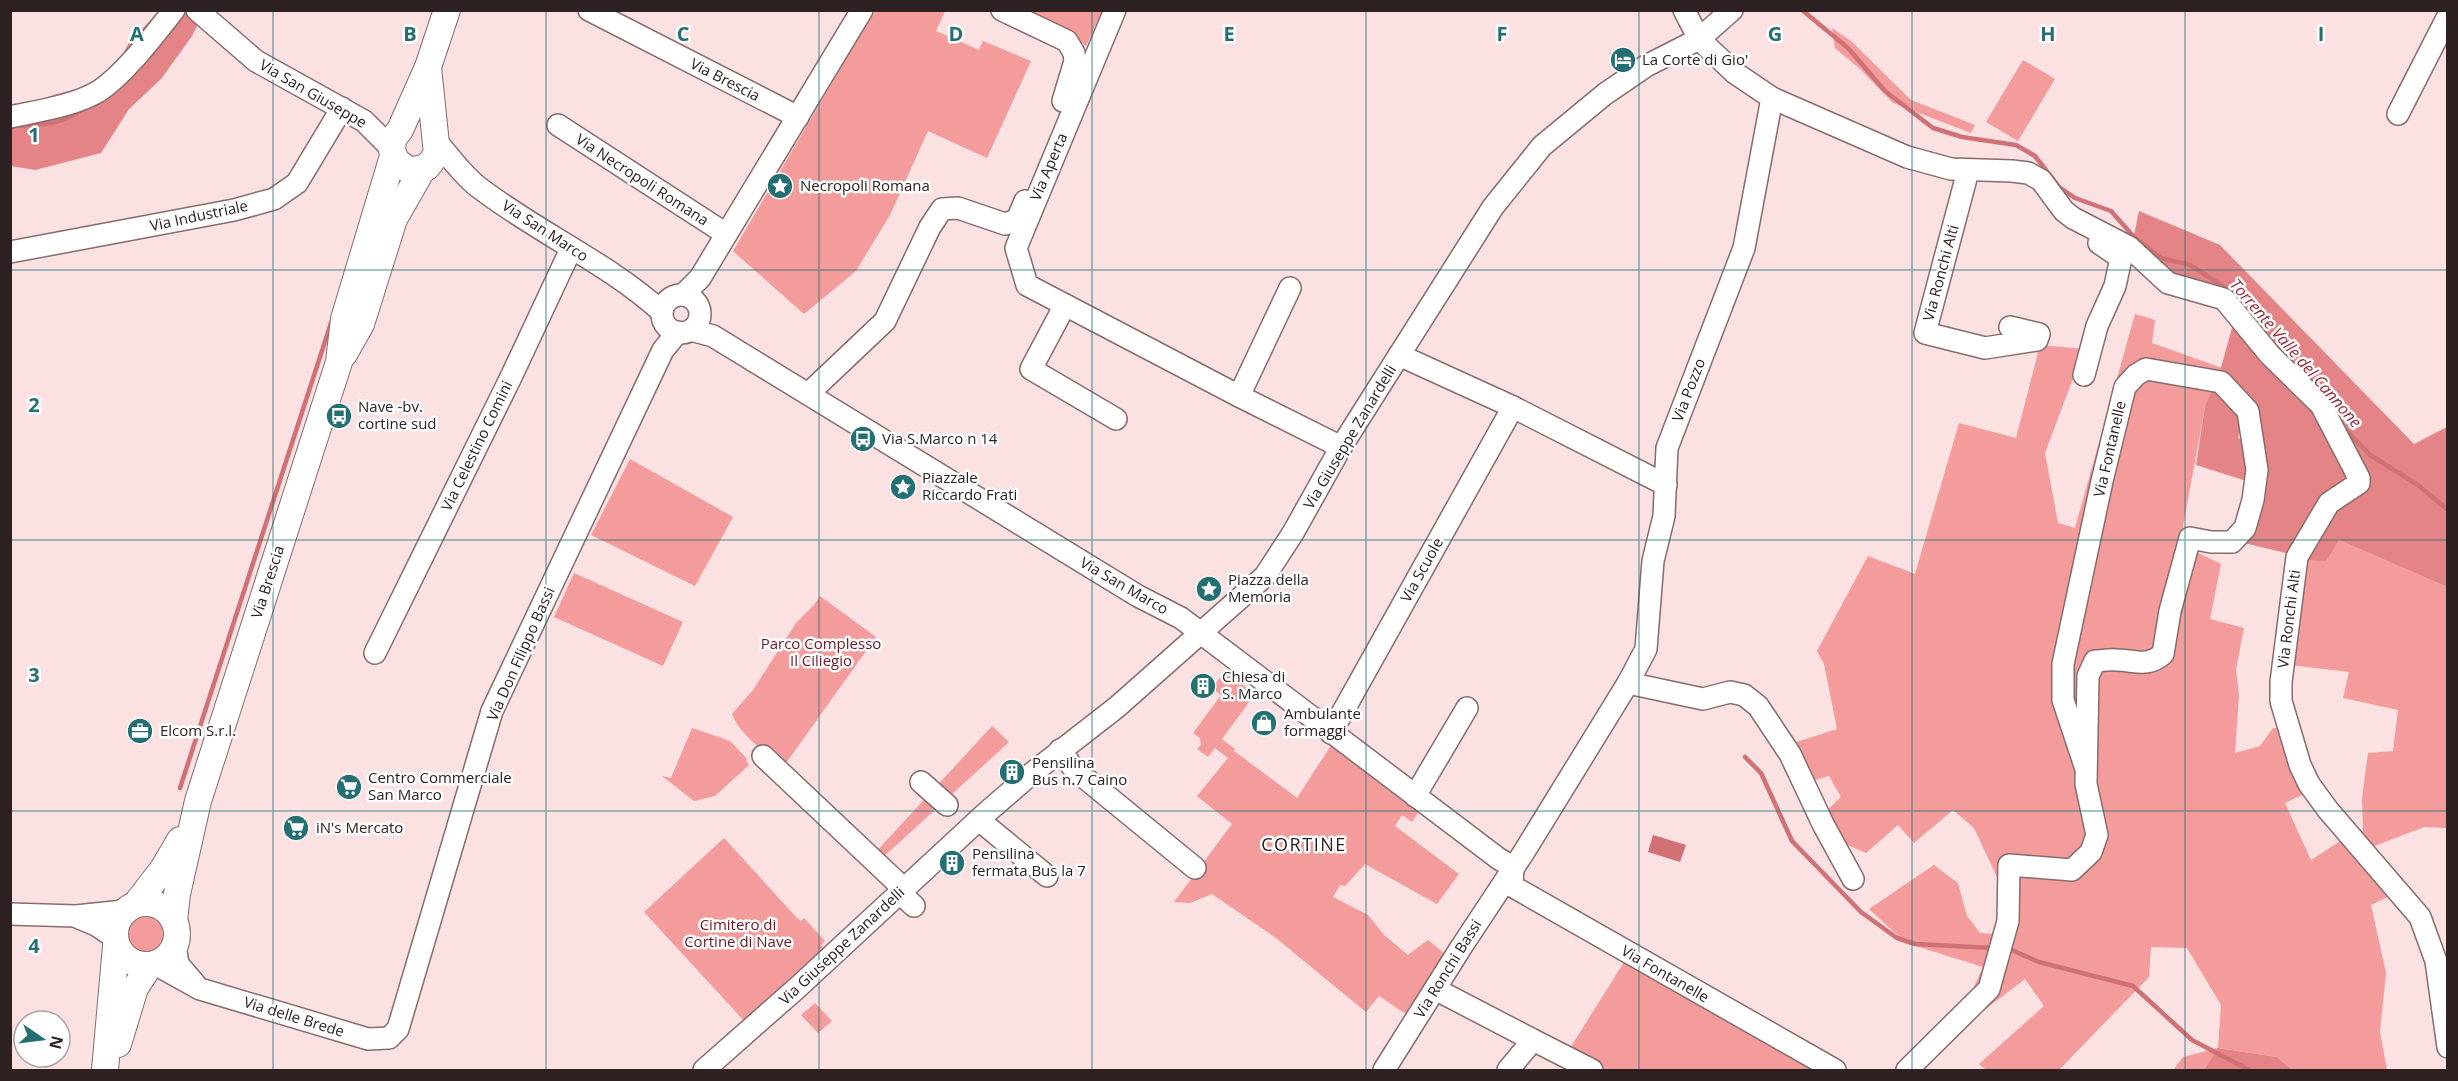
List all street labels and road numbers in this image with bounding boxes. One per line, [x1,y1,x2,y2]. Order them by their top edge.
street label: Via Brescia [687,53,764,105]
street label: Via San Giuseppe [256,54,371,132]
street label: Via Necropoli Romana [572,129,713,230]
street label: Via Aperta [1025,130,1071,204]
street label: Via Industriale [148,195,250,235]
street label: Via San Marco [499,195,592,265]
street label: Via Ronchi Alti [1918,222,1962,323]
street label: Via Pozzo [1667,355,1709,424]
street label: Via Giuseppe Zanardelli [1298,361,1400,512]
street label: Via Celestino Comini [436,377,516,514]
street label: Via Fontanelle [2088,399,2130,499]
street label: Via Scuole [1395,534,1447,605]
street label: Via Brescia [246,543,288,621]
street label: Via San Marco [1077,552,1172,618]
street label: Via Ronchi Alti [2272,569,2304,669]
street label: Via Don Filippo Bassi [482,584,559,724]
street label: Via Giuseppe Zanardelli [774,882,908,1009]
street label: Via Ronchi Bassi [1409,915,1485,1022]
street label: Via Fontanelle [1618,940,1713,1006]
street label: Via delle Brede [241,991,347,1041]

